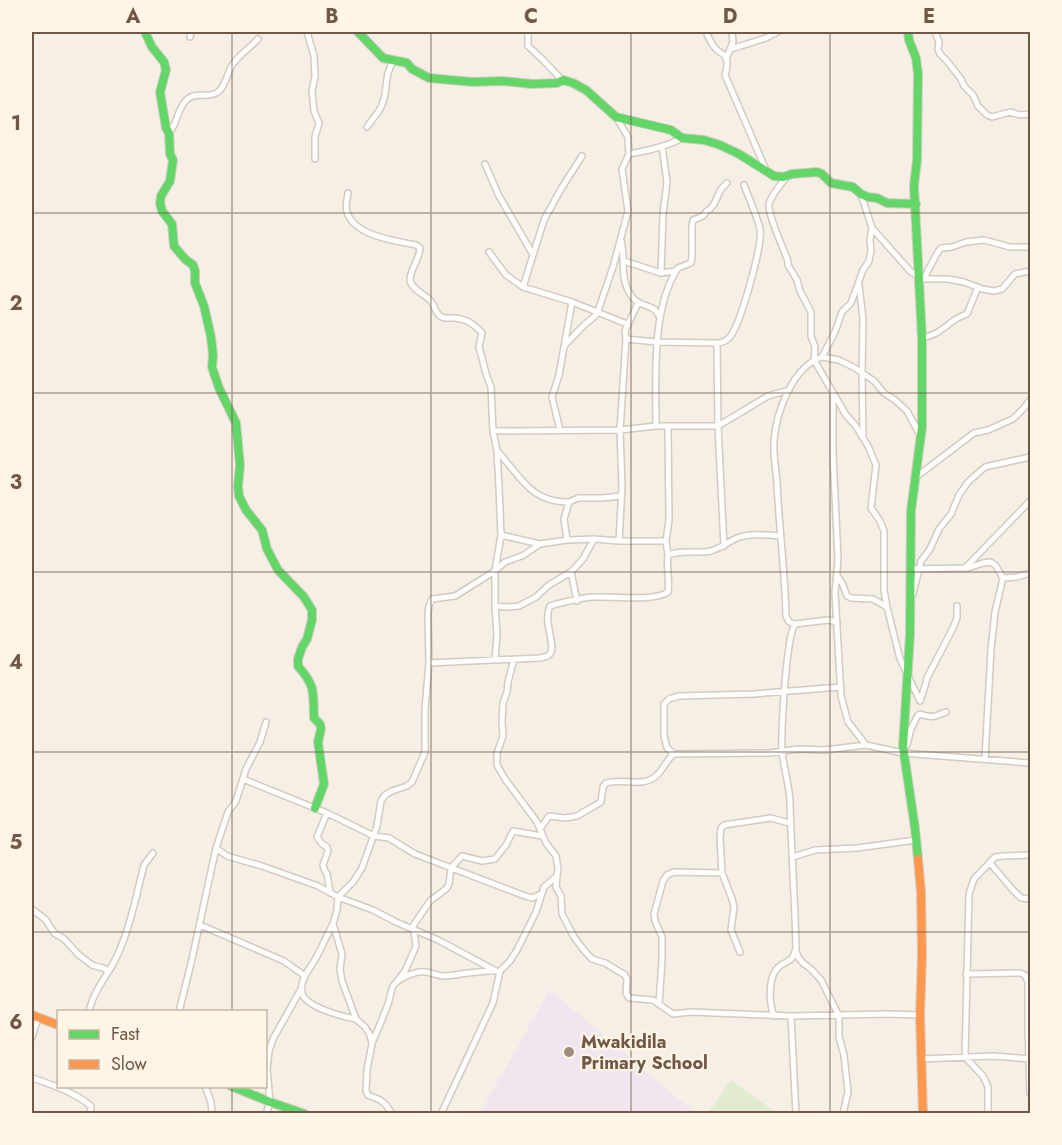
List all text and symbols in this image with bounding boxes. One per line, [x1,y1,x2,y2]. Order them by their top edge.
text: A [125,2,141,31]
text: B [325,2,339,31]
text: C [524,2,538,31]
text: D [723,2,737,31]
text: E [923,2,935,31]
text: 1 [11,109,21,138]
text: 2 [9,289,23,318]
text: 3 [10,468,22,497]
text: 4 [9,648,23,677]
text: 5 [10,828,23,857]
text: 6 [9,1008,23,1037]
legend [57,1010,267,1088]
text: Fast [111,1021,140,1047]
place label: Mwakidila Primary School [581,1029,708,1076]
marker: Mwakidila Primary School [562,1045,576,1059]
text: Slow [111,1051,148,1077]

